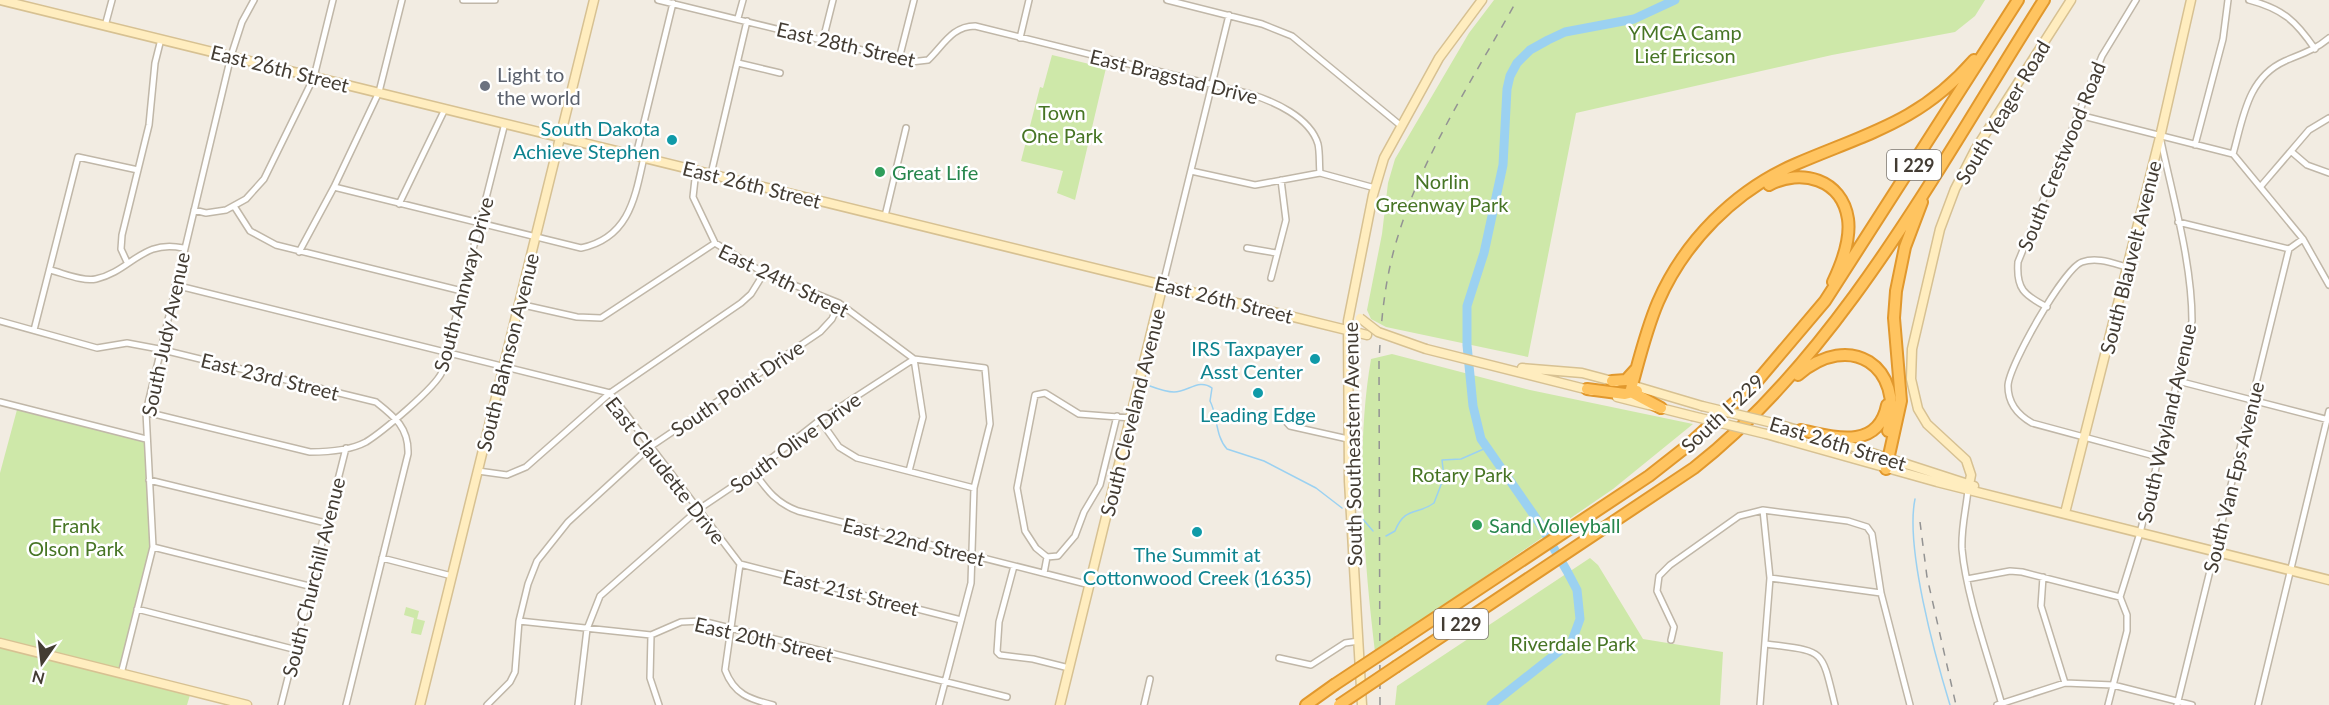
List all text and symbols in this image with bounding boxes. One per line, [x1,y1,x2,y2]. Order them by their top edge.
street label: East 28th Street [774,16,918,72]
park label: YMCA Camp Lief Ericson [1628,20,1742,67]
street label: South Yeager Road [1950,36,2054,188]
street label: East 26th Street [208,39,352,97]
street label: East Bragstad Drive [1088,44,1260,108]
street label: South Crestwood Road [2012,58,2110,254]
place label: Light to the world [497,62,581,109]
marker: Light to the world [478,79,492,93]
park label: Town One Park [1021,100,1104,147]
place label: South Dakota Achieve Stephen [513,116,660,163]
marker: South Dakota Achieve Stephen [665,133,679,147]
road number: I 229 [1887,150,1941,180]
street label: East 26th Street [680,155,824,213]
street label: South Blauvelt Avenue [2094,158,2166,356]
place label: Great Life [892,160,978,184]
marker: Great Life [873,165,887,179]
park label: Norlin Greenway Park [1376,169,1509,216]
street label: South Annway Drive [428,194,498,374]
street label: East 24th Street [715,238,853,322]
street label: South Judy Avenue [136,250,194,418]
street label: South Bahnson Avenue [471,250,543,454]
street label: East 26th Street [1152,270,1296,328]
street label: South Cleveland Avenue [1095,306,1169,518]
street label: South Wayland Avenue [2131,321,2201,525]
street label: South Southeastern Avenue [1338,322,1366,566]
street label: South Point Drive [666,335,808,441]
place label: IRS Taxpayer Asst Center [1191,336,1304,383]
street label: East 23rd Street [199,347,341,405]
marker: IRS Taxpayer Asst Center [1308,352,1322,366]
street label: South I-229 [1676,369,1768,457]
street label: South Van Eps Avenue [2198,379,2268,575]
marker: Leading Edge [1251,386,1265,400]
street label: South Olive Drive [725,387,865,497]
street label: East Claudette Drive [601,392,731,548]
place label: Leading Edge [1200,402,1316,426]
street label: East 26th Street [1767,411,1909,475]
park label: Rotary Park [1411,462,1514,486]
street label: South Churchill Avenue [277,475,349,679]
street label: East 22nd Street [840,512,988,570]
park label: Frank Olson Park [28,513,125,560]
place label: Sand Volleyball [1489,513,1620,537]
marker: Sand Volleyball [1470,518,1484,532]
marker: The Summit at Cottonwood Creek (1635) [1190,525,1204,539]
place label: The Summit at Cottonwood Creek (1635) [1083,542,1311,589]
street label: East 21st Street [781,564,921,620]
road number: I 229 [1434,609,1488,639]
street label: East 20th Street [692,611,836,667]
park label: Riverdale Park [1510,631,1636,655]
north arrow [12,633,72,693]
text: N [30,667,47,689]

